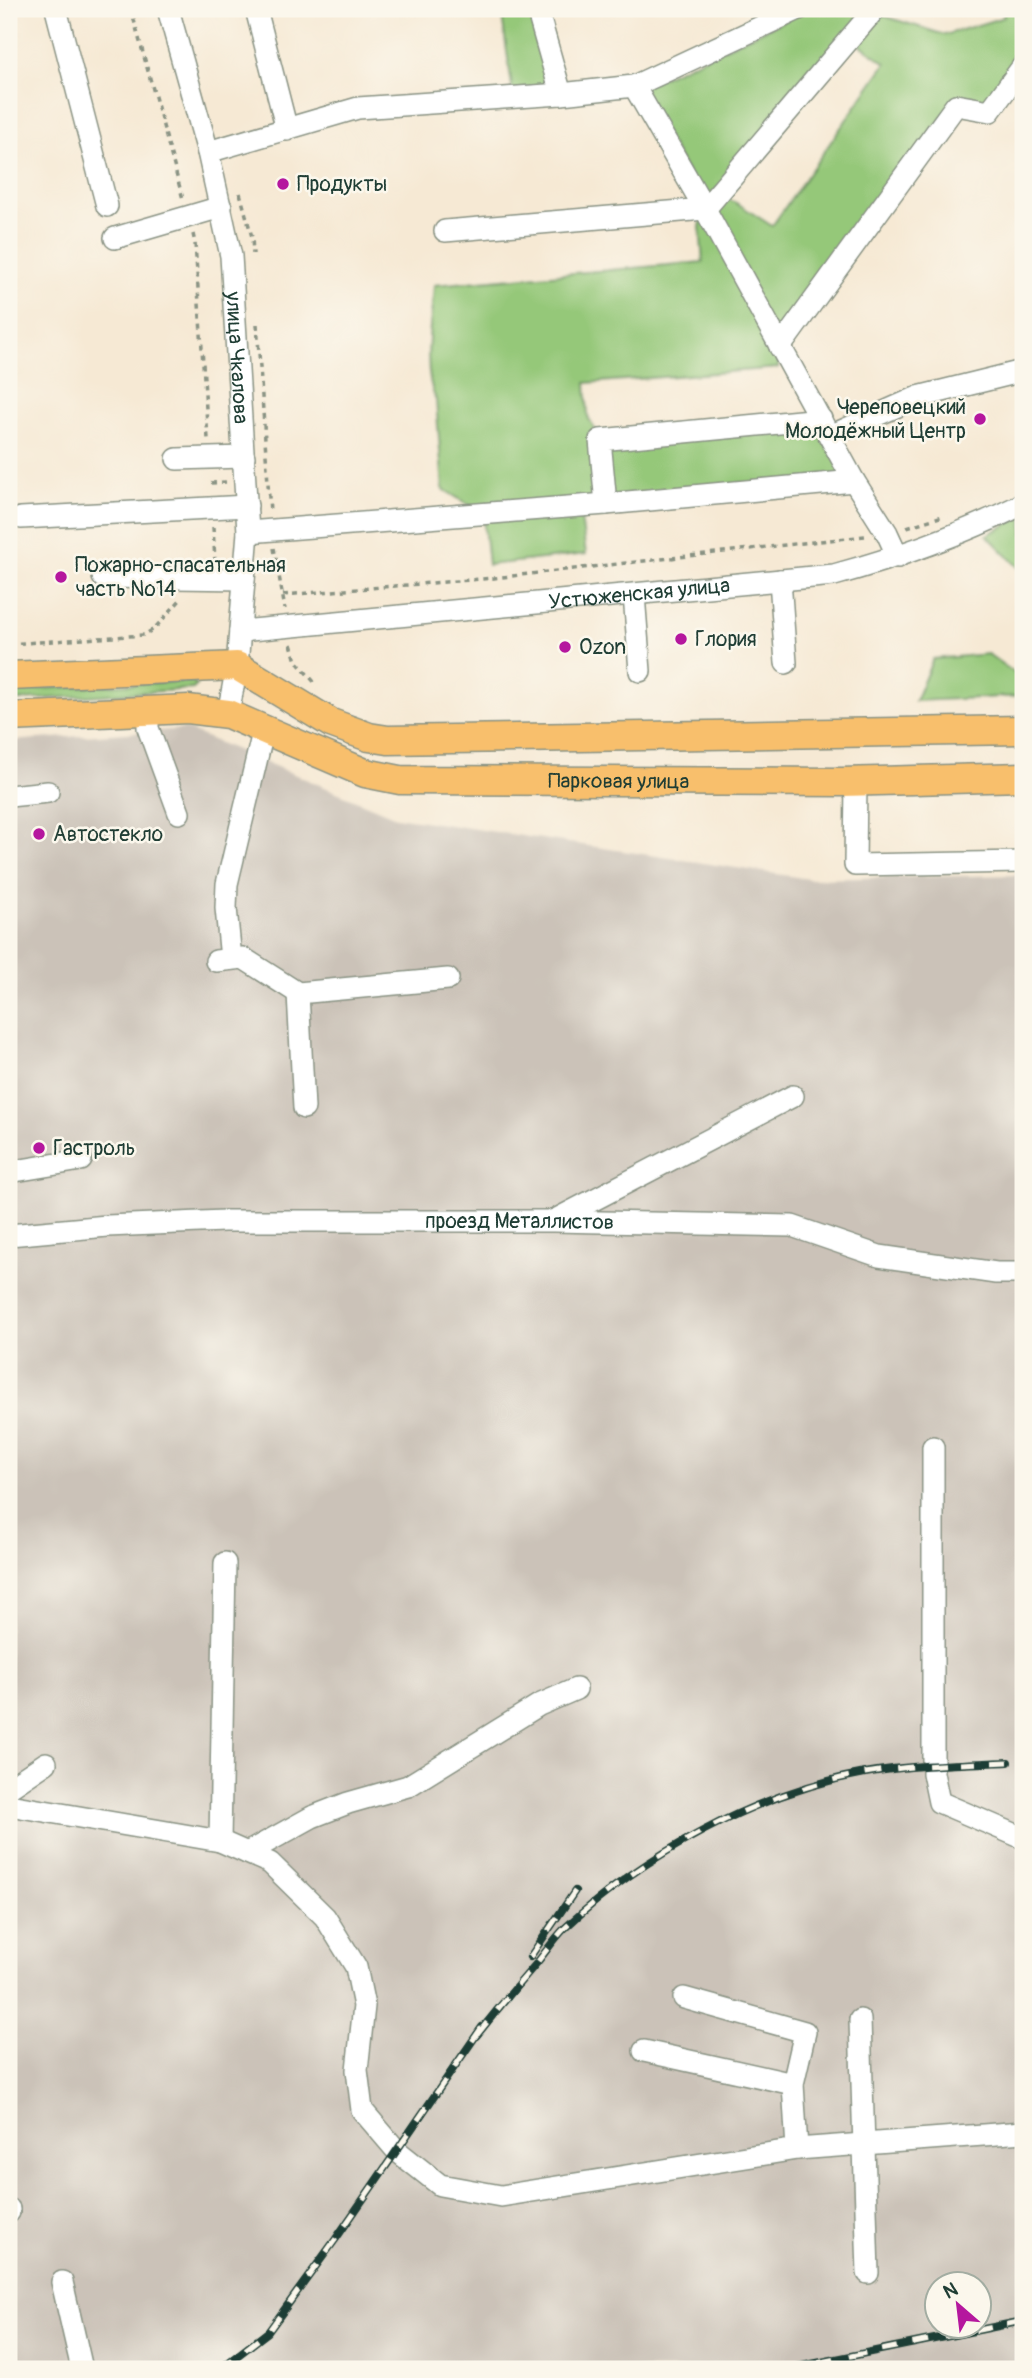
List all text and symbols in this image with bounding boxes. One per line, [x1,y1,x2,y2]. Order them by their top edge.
place label: Продукты [297,171,387,198]
marker: Продукты [275,176,291,192]
street label: улица Чкалова [219,290,254,425]
place label: Череповецкий Молодёжный Центр [785,394,966,445]
marker: Череповецкий Молодёжный Центр [972,411,988,427]
place label: Пожарно-спасательная часть №14 [75,552,286,603]
marker: Пожарно-спасательная часть №14 [53,569,69,585]
street label: Устюженская улица [547,572,731,616]
place label: Глория [695,626,757,653]
marker: Глория [673,631,689,647]
place label: Ozon [579,634,626,661]
marker: Ozon [557,639,573,655]
street label: Парковая улица [548,768,689,795]
place label: Автостекло [53,821,163,848]
marker: Автостекло [31,826,47,842]
place label: Гастроль [53,1135,136,1162]
marker: Гастроль [31,1140,47,1156]
street label: проезд Металлистов [425,1208,614,1236]
north arrow [923,2270,993,2340]
text: N [939,2277,962,2304]

